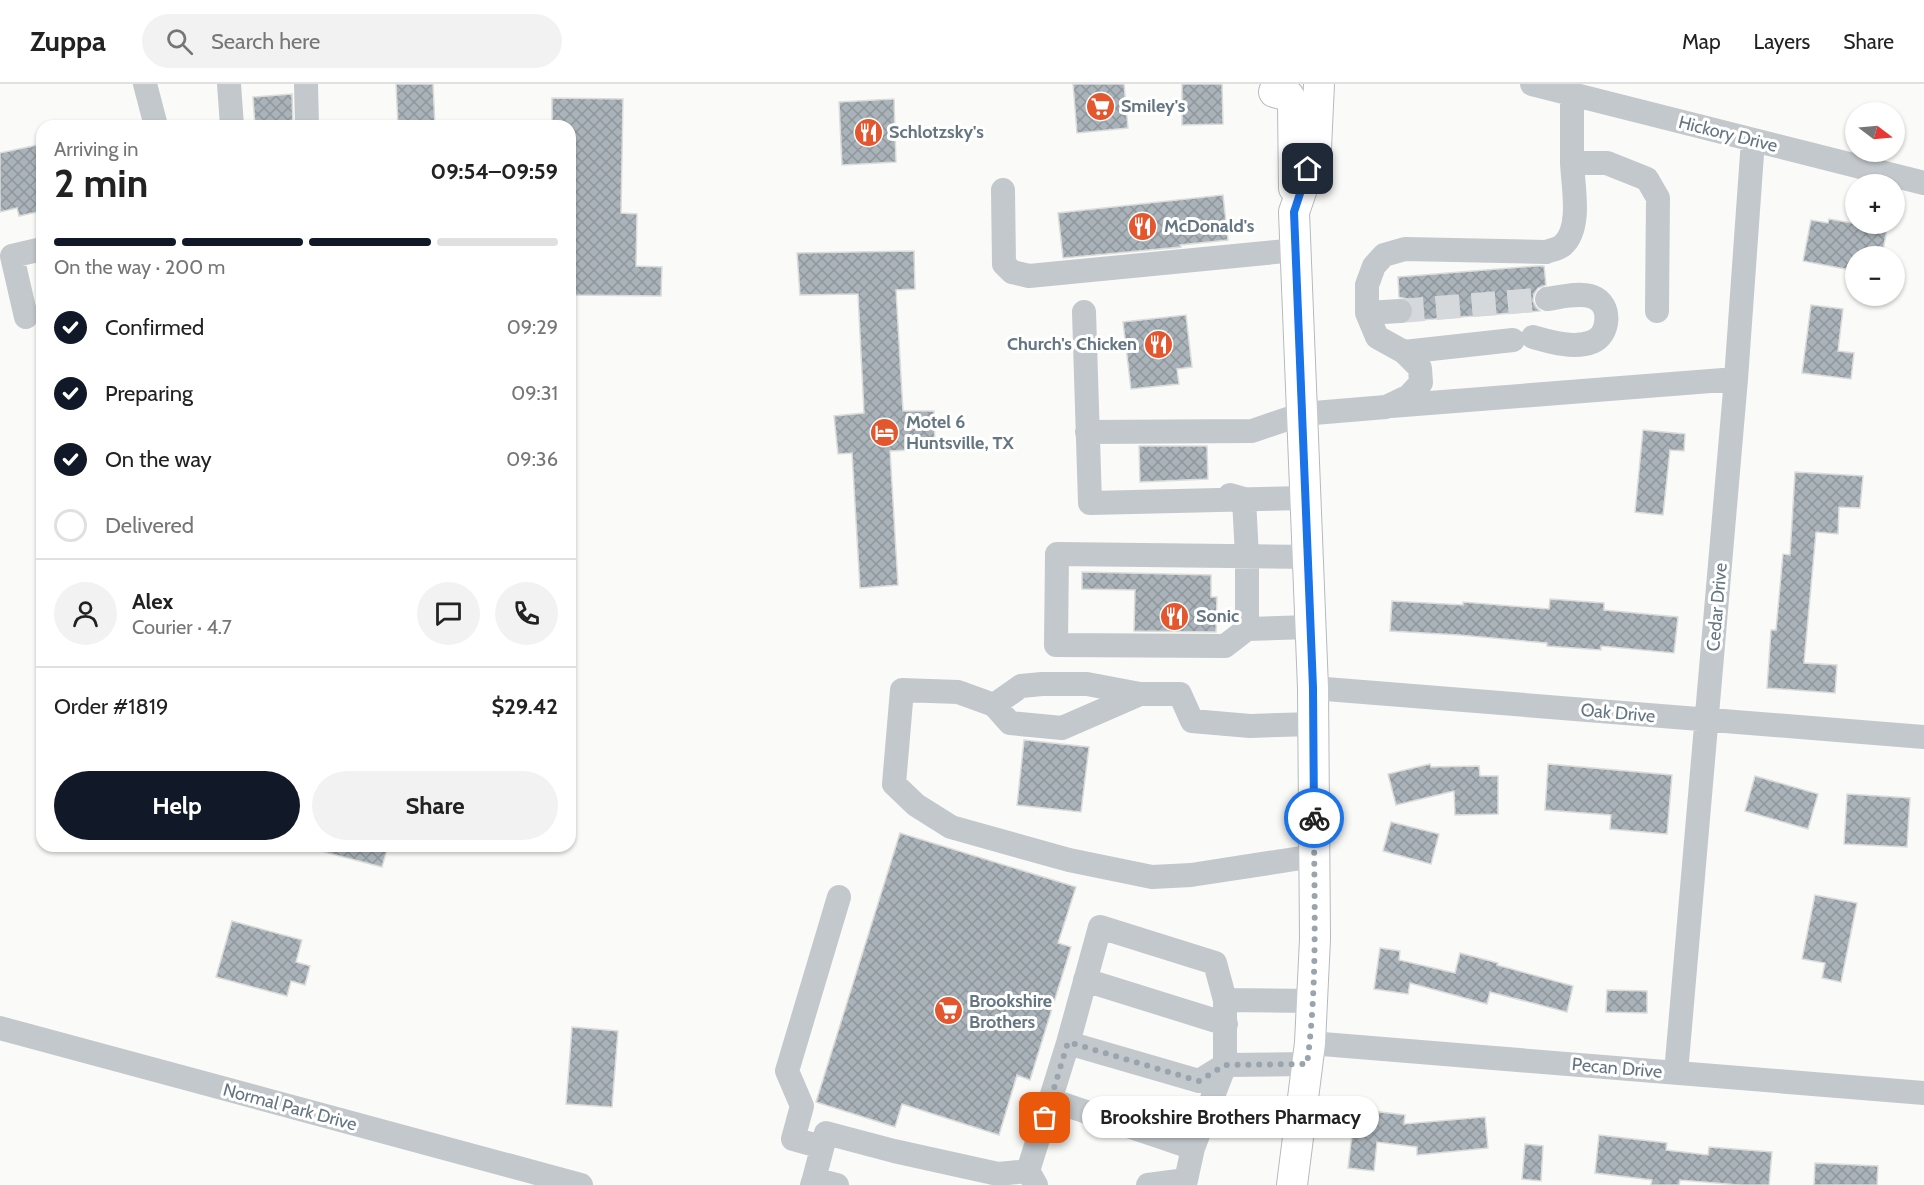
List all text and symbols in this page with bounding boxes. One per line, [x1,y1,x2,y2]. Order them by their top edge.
search box [142,14,562,68]
text: Zuppa [30,24,106,58]
icon: search [163,25,196,58]
text: Search here [211,28,320,55]
text: Map [1682,29,1721,54]
text: Layers [1754,29,1810,54]
text: Share [1843,29,1894,54]
supermarket icon: Smiley's [1084,90,1116,122]
place label: Smiley's [1121,95,1186,117]
north arrow [1845,102,1905,162]
map controls [1845,102,1905,306]
street label: Hickory Drive [1676,111,1780,157]
restaurant icon: Schlotzsky's [852,116,884,148]
place label: Schlotzsky's [889,121,984,143]
text: Arriving in [54,137,138,161]
pin [1282,143,1333,194]
icon: home [1291,152,1324,185]
text: 09:54–09:59 [431,158,558,185]
text: 2 min [54,159,148,207]
button: + [1845,174,1905,234]
restaurant icon: McDonald's [1127,210,1159,242]
place label: McDonald's [1164,215,1255,237]
button: − [1845,246,1905,306]
text: On the way · 200 m [54,255,225,279]
icon: check [54,311,87,344]
text: Confirmed [105,314,204,341]
text: 09:29 [507,315,558,339]
restaurant icon: Church's Chicken [1142,328,1174,360]
place label: Church's Chicken [1007,333,1137,355]
icon: check [54,377,87,410]
text: Preparing [105,380,193,407]
text: 09:31 [511,381,558,405]
place label: Motel 6 Huntsville, TX [906,411,1015,454]
hotel icon: Motel 6 Huntsville, TX [869,416,901,448]
icon: check [54,443,87,476]
text: On the way [105,446,212,473]
text: 09:36 [506,447,558,471]
text: Delivered [105,512,194,539]
street label: Cedar Drive [1702,562,1732,652]
button: person [54,582,117,645]
button: chat [417,582,480,645]
button: phone [495,582,558,645]
text: Alex [132,588,173,615]
restaurant icon: Sonic [1159,600,1191,632]
place label: Sonic [1196,605,1239,627]
text: Courier · 4.7 [132,615,232,639]
text: Order #1819 [54,693,169,720]
text: $29.42 [491,693,558,720]
street label: Oak Drive [1580,699,1656,727]
button: Help [54,771,300,840]
button: Share [312,771,558,840]
courier [1284,788,1344,848]
icon: bike [1298,802,1331,835]
place label: Brookshire Brothers [969,990,1052,1033]
supermarket icon: Brookshire Brothers [932,995,964,1027]
street label: Pecan Drive [1571,1053,1663,1083]
street label: Normal Park Drive [221,1079,359,1135]
pin [1019,1092,1070,1143]
callout: Brookshire Brothers Pharmacy [1081,1097,1378,1139]
icon: bag [1028,1101,1061,1134]
text: Brookshire Brothers Pharmacy [1100,1105,1361,1129]

